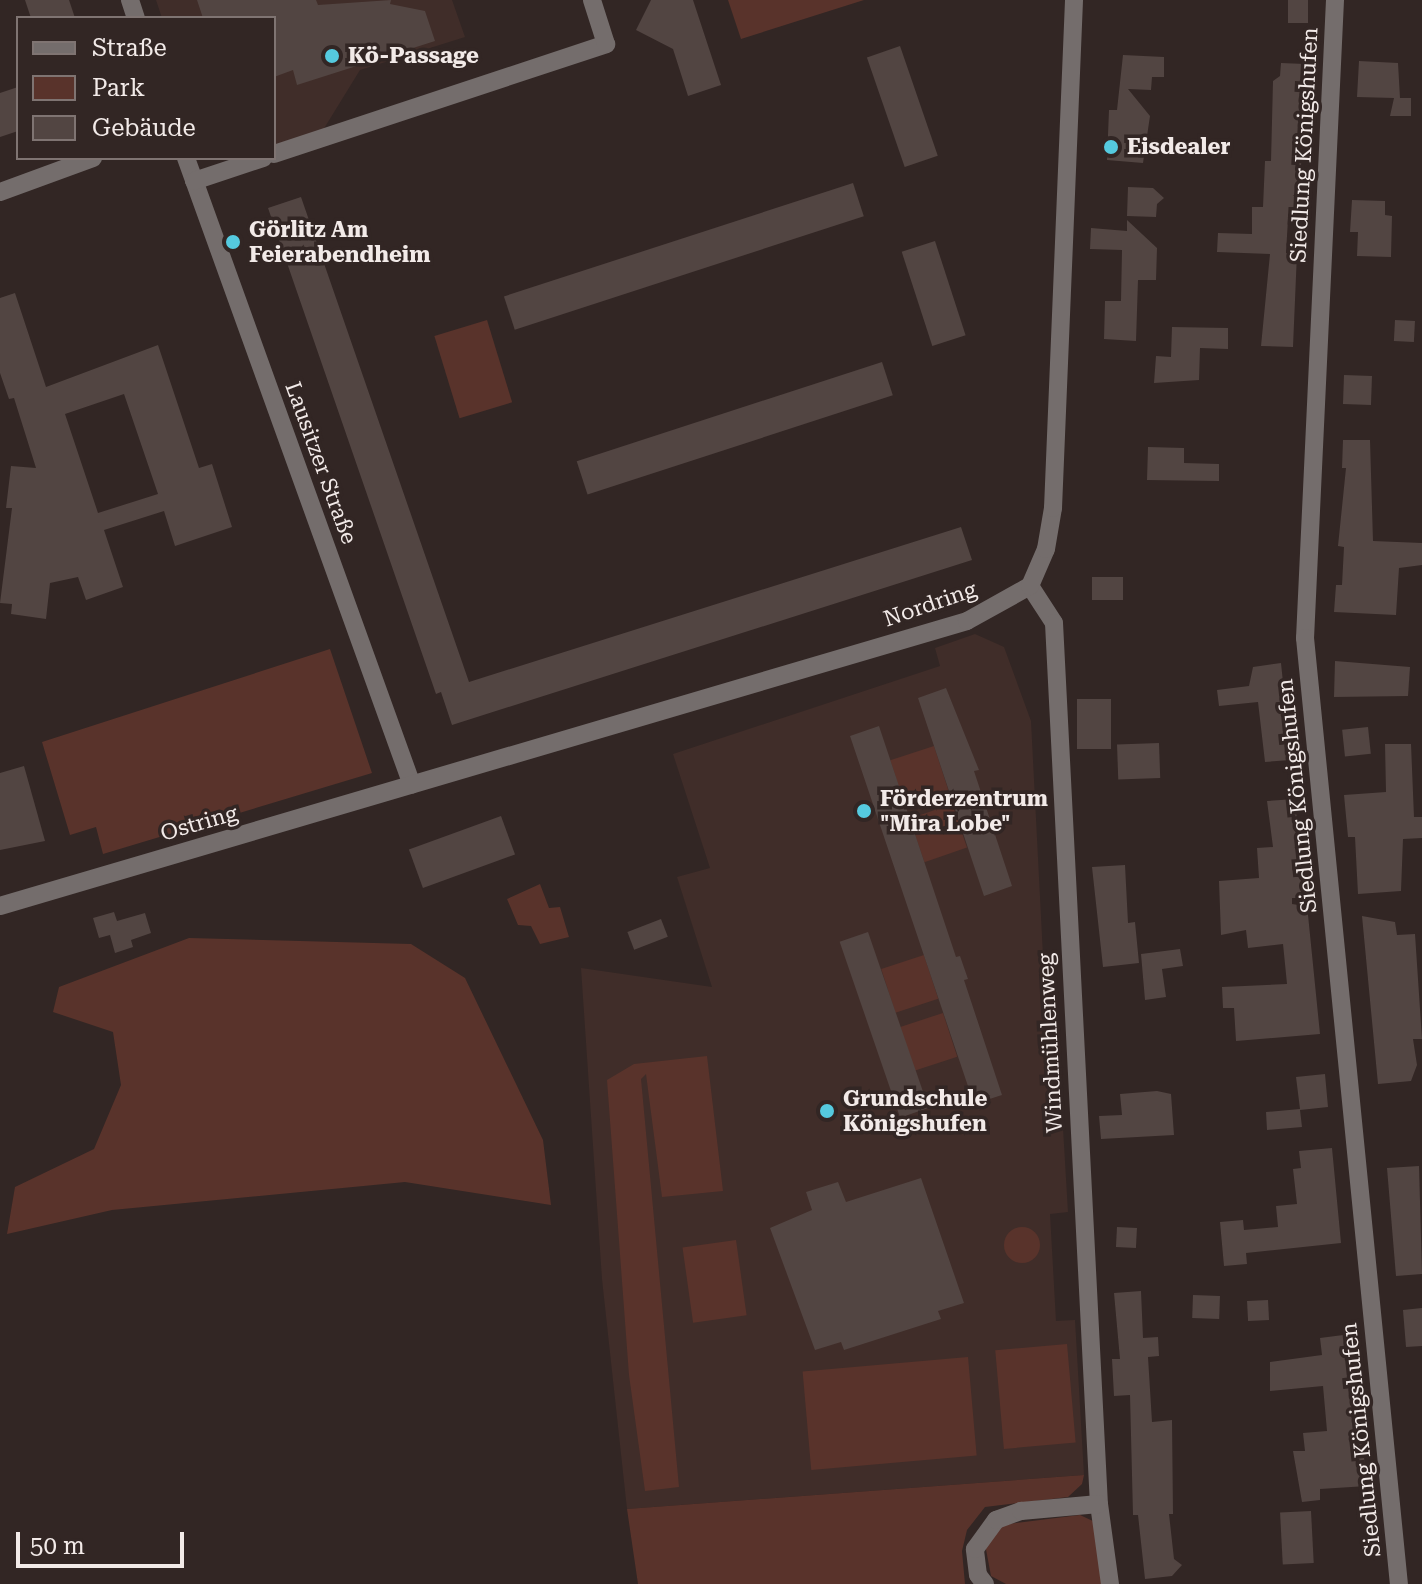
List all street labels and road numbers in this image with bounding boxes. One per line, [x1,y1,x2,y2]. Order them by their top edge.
street label: Siedlung Königshufen [1285,27,1323,263]
street label: Lausitzer Straße [279,378,363,548]
street label: Nordring [880,576,980,632]
street label: Siedlung Königshufen [1272,678,1322,914]
street label: Ostring [157,799,241,847]
street label: Windmühlenweg [1032,952,1068,1134]
street label: Siedlung Königshufen [1336,1322,1386,1558]

